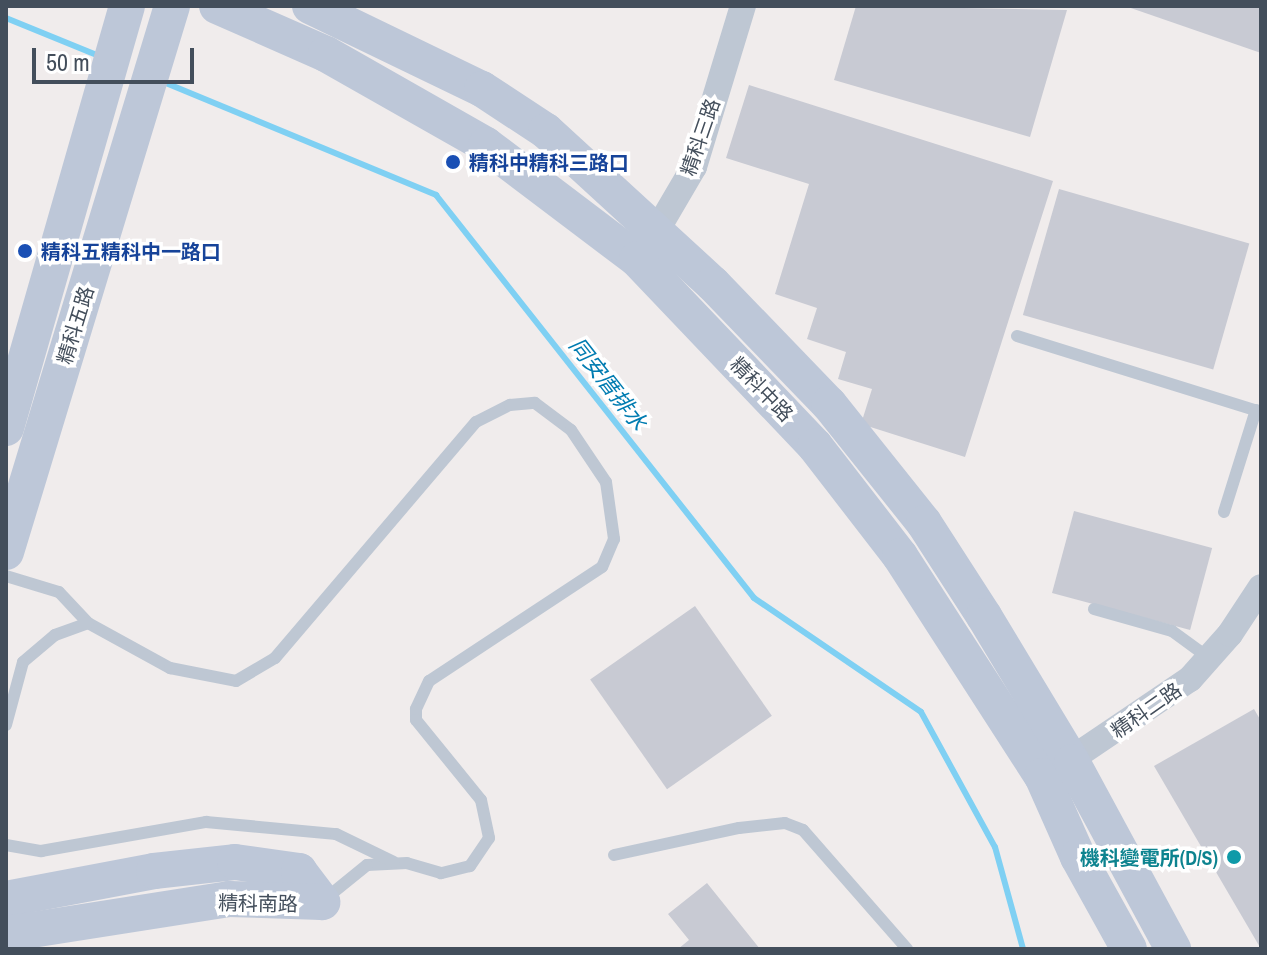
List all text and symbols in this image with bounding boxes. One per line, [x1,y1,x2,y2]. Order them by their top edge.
scale bar [36,32,198,82]
text: 50 m [46,46,90,78]
street label: 精科三路 [676,95,724,179]
place label: 精科中精科三路口 [469,150,629,174]
marker: 精科中精科三路口 [444,153,462,171]
place label: 精科五精科中一路口 [41,239,221,263]
marker: 精科五精科中一路口 [16,242,34,260]
street label: 精科五路 [52,283,98,367]
water label: 同安厝排水 [564,333,652,435]
street label: 精科中路 [726,352,798,426]
street label: 精科二路 [1106,677,1186,743]
place label: 機科變電所(D/S) [1080,845,1218,869]
marker: 機科變電所(D/S) [1225,848,1243,866]
street label: 精科南路 [218,890,298,916]

